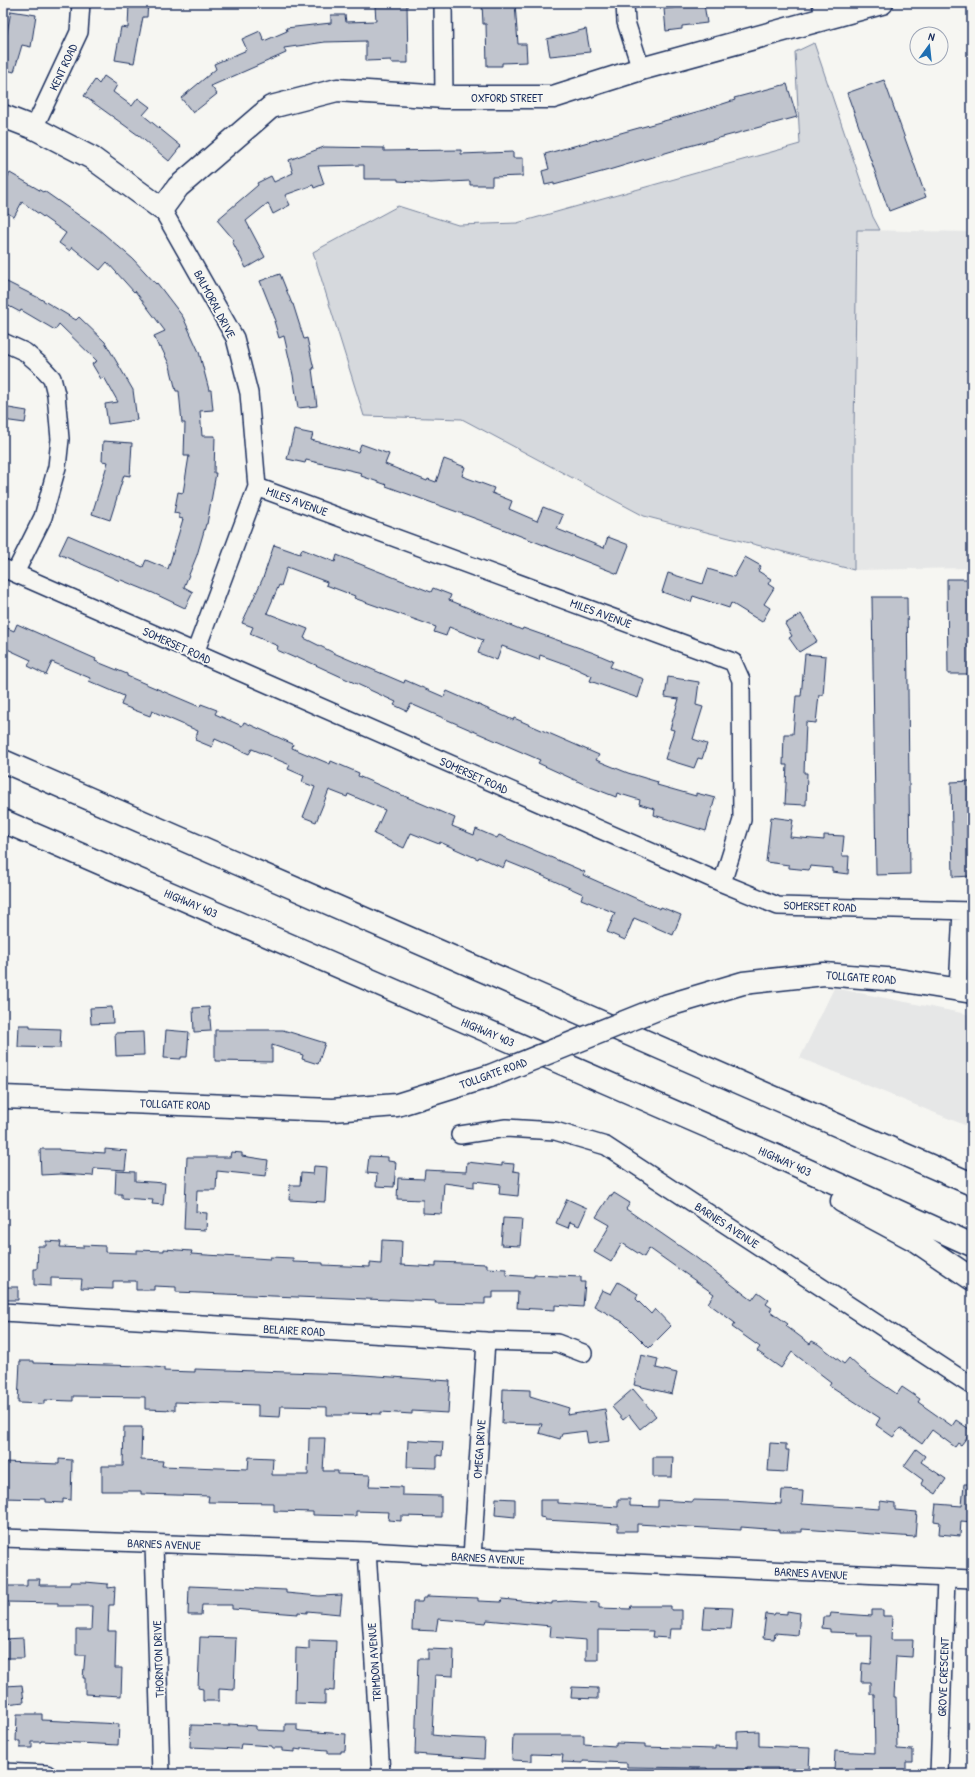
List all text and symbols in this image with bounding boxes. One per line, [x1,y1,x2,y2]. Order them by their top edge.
north arrow [909,26,949,66]
text: N [927,29,936,44]
street label: KENT ROAD [45,40,81,93]
street label: OXFORD STREET [471,89,543,106]
street label: BALMORAL DRIVE [190,267,240,342]
street label: MILES AVENUE [264,482,331,520]
street label: MILES AVENUE [568,594,635,632]
street label: SOMERSET ROAD [140,622,214,668]
street label: SOMERSET ROAD [437,752,511,798]
street label: HIGHWAY 403 [162,884,220,922]
street label: SOMERSET ROAD [783,896,857,916]
street label: TOLLGATE ROAD [825,966,897,988]
street label: HIGHWAY 403 [459,1013,517,1051]
street label: TOLLGATE ROAD [457,1053,529,1093]
street label: TOLLGATE ROAD [140,1094,211,1114]
street label: HIGHWAY 403 [756,1142,814,1180]
street label: BARNES AVENUE [692,1198,763,1253]
street label: BELAIRE ROAD [263,1320,326,1340]
street label: OMEGA DRIVE [468,1418,490,1479]
street label: BARNES AVENUE [127,1534,202,1554]
street label: BARNES AVENUE [451,1548,526,1568]
street label: BARNES AVENUE [774,1563,849,1583]
street label: THORNTON DRIVE [148,1619,168,1698]
street label: TRIMDON AVENUE [363,1621,385,1702]
street label: GROVE CRESCENT [933,1637,953,1717]

